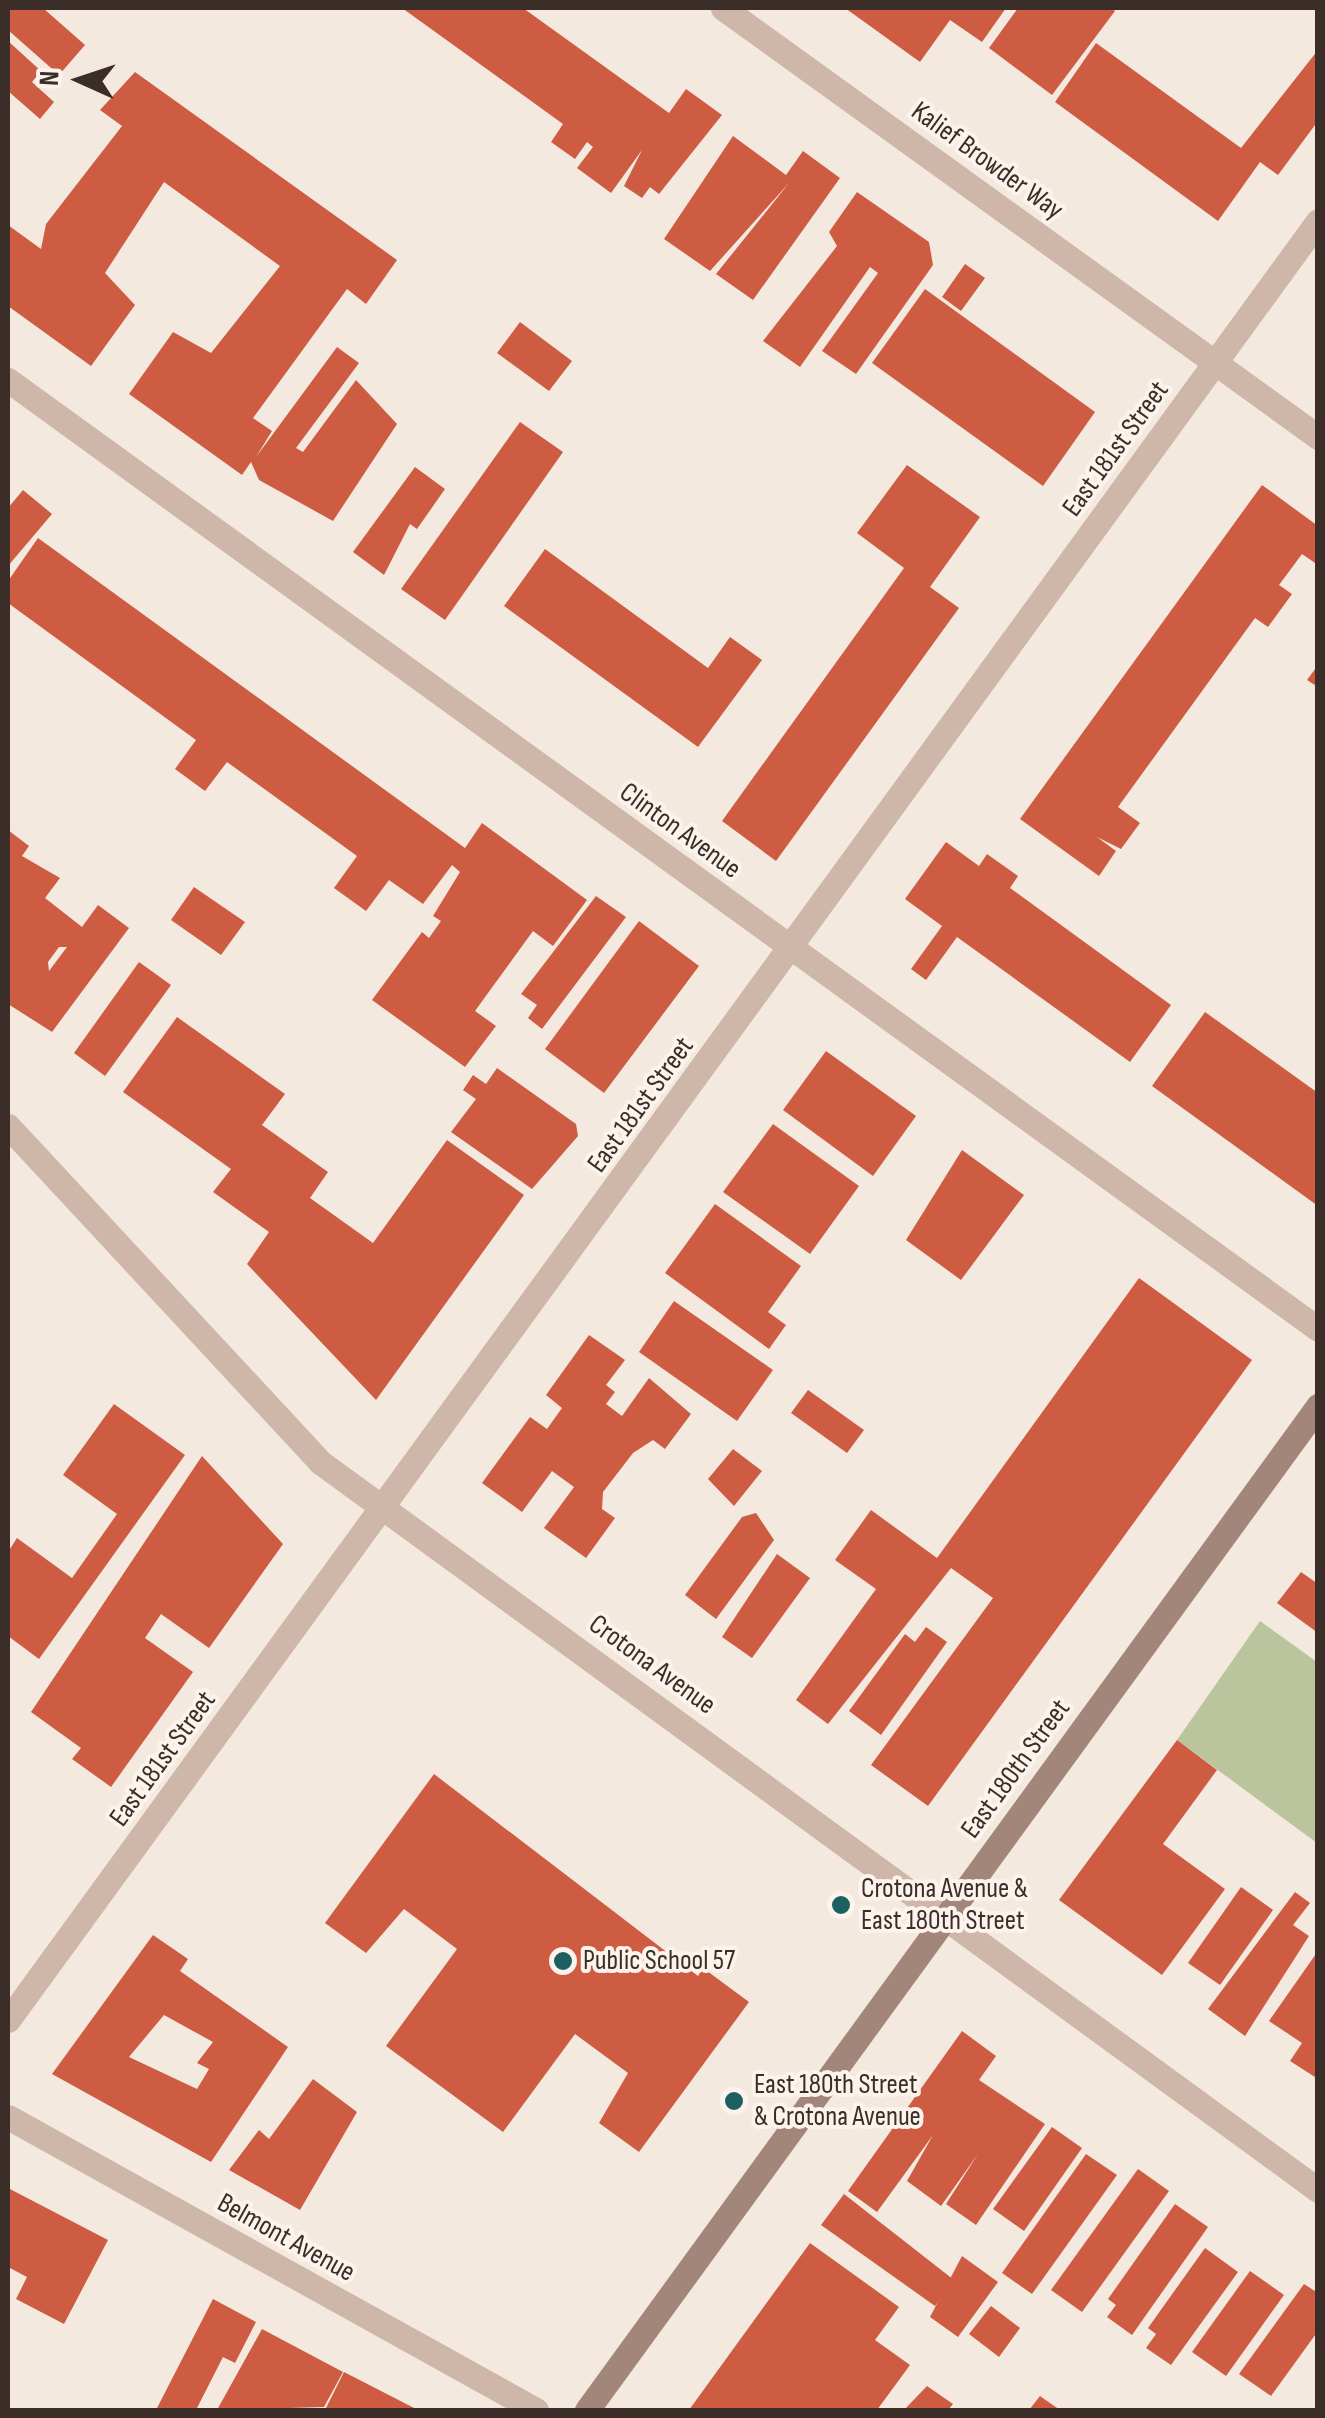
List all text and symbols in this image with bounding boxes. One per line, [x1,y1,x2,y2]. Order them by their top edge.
north arrow [30,30,130,130]
text: N [33,70,66,87]
street label: Kalief Browder Way [905,95,1069,227]
street label: East 181st Street [1056,375,1176,523]
street label: Clinton Avenue [613,776,747,886]
street label: East 181st Street [581,1031,701,1179]
street label: Crotona Avenue [582,1608,722,1722]
street label: East 181st Street [103,1685,223,1833]
street label: East 180th Street [954,1693,1078,1845]
place label: Crotona Avenue & East 180th Street [861,1872,1028,1938]
marker: Crotona Avenue & East 180th Street [830,1894,852,1916]
place label: Public School 57 [583,1944,735,1978]
marker: Public School 57 [552,1950,574,1972]
place label: East 180th Street & Crotona Avenue [754,2068,921,2134]
marker: East 180th Street & Crotona Avenue [723,2090,745,2112]
street label: Belmont Avenue [211,2186,361,2290]

